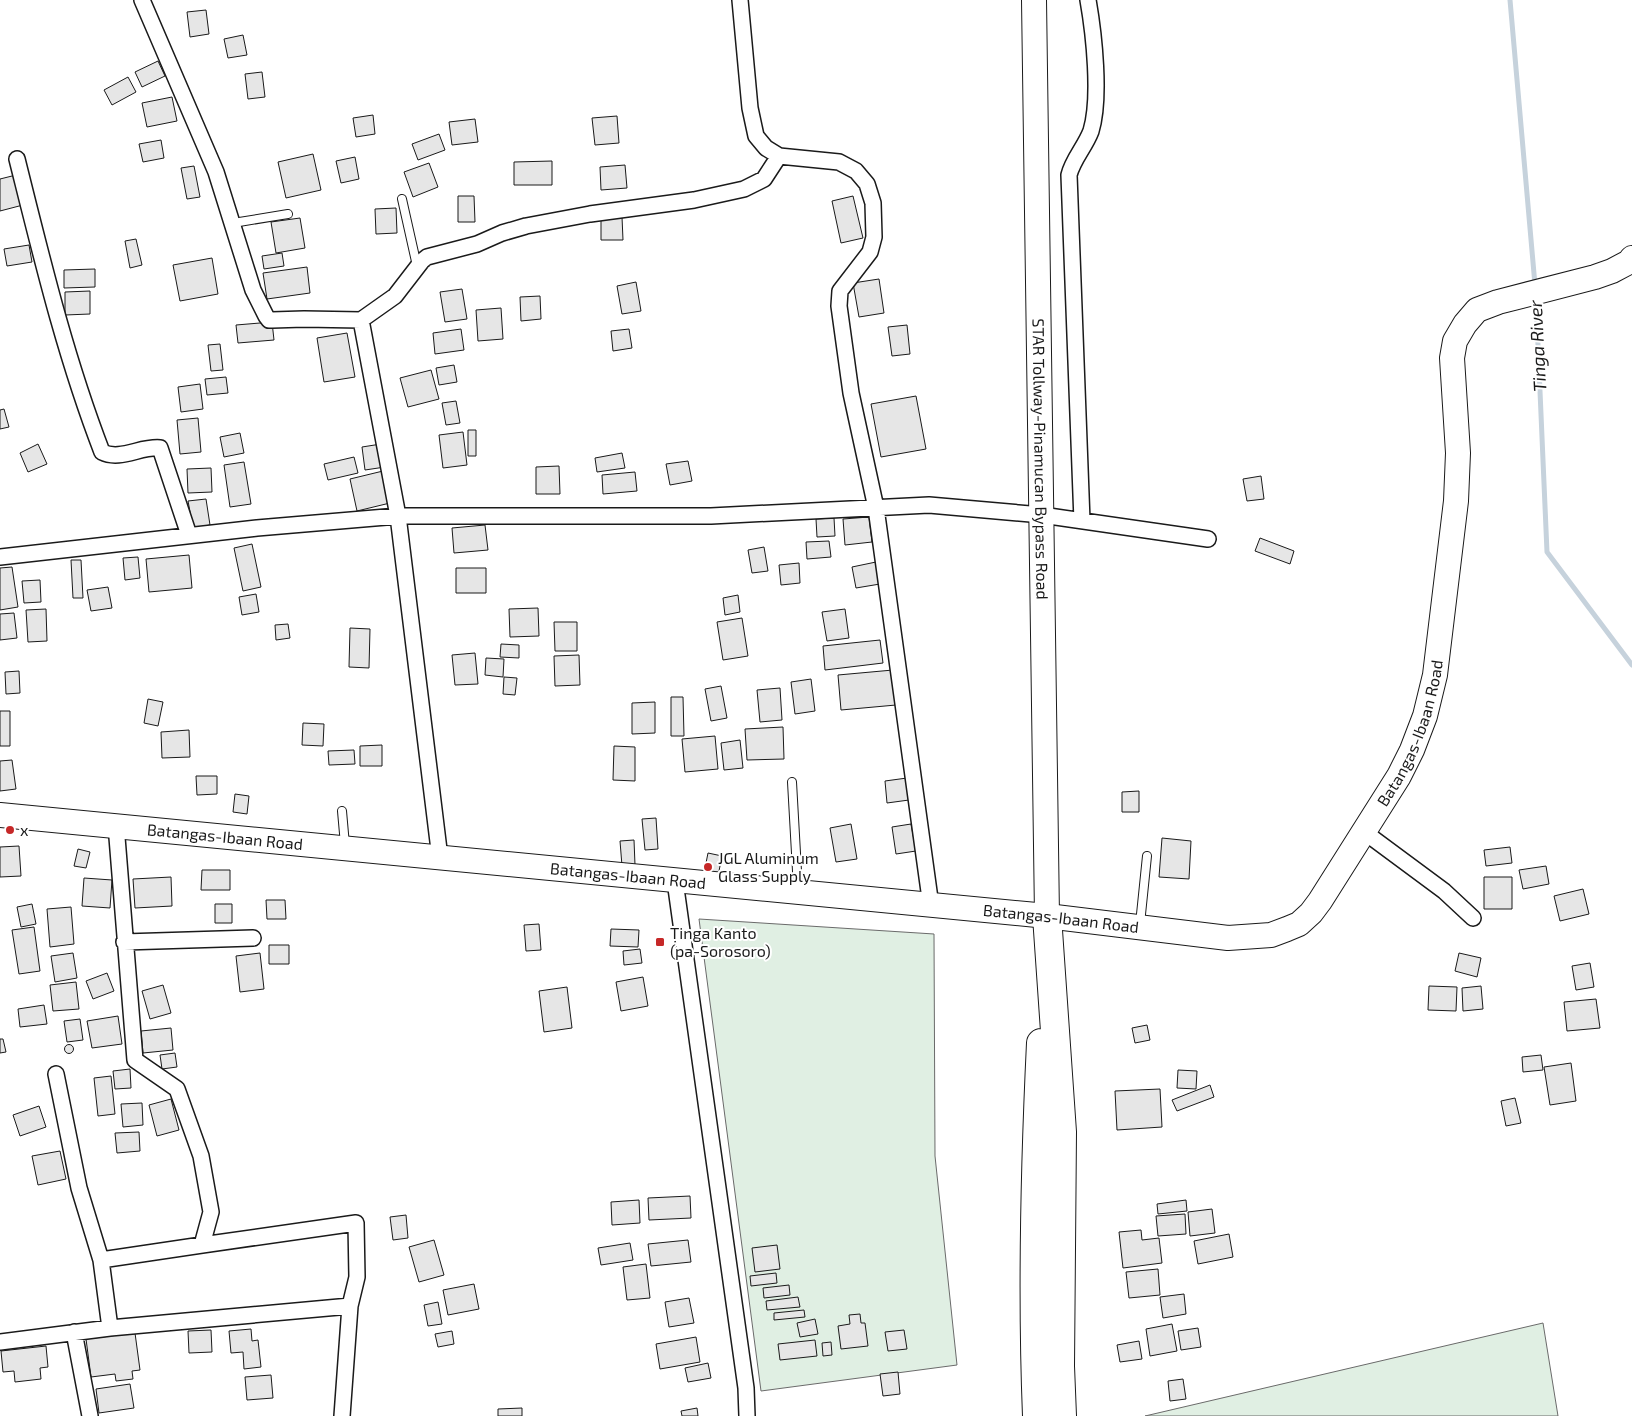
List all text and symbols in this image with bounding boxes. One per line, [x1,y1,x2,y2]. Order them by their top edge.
water label: Tinga River [1524,299,1550,392]
street label: STAR Tollway-Pinamucan Bypass Road [1030,318,1053,600]
street label: Batangas-Ibaan Road [1372,659,1446,809]
street label: Batangas-Ibaan Road [146,819,304,853]
place label: x [20,820,29,839]
marker: x [4,824,16,836]
place label: JGL Aluminum Glass Supply [718,848,819,885]
street label: Batangas-Ibaan Road [549,858,707,892]
marker: JGL Aluminum Glass Supply [702,861,714,873]
street label: Batangas-Ibaan Road [982,900,1140,936]
place label: Tinga Kanto (pa-Sorosoro) [670,923,771,960]
marker: Tinga Kanto (pa-Sorosoro) [654,936,666,948]

